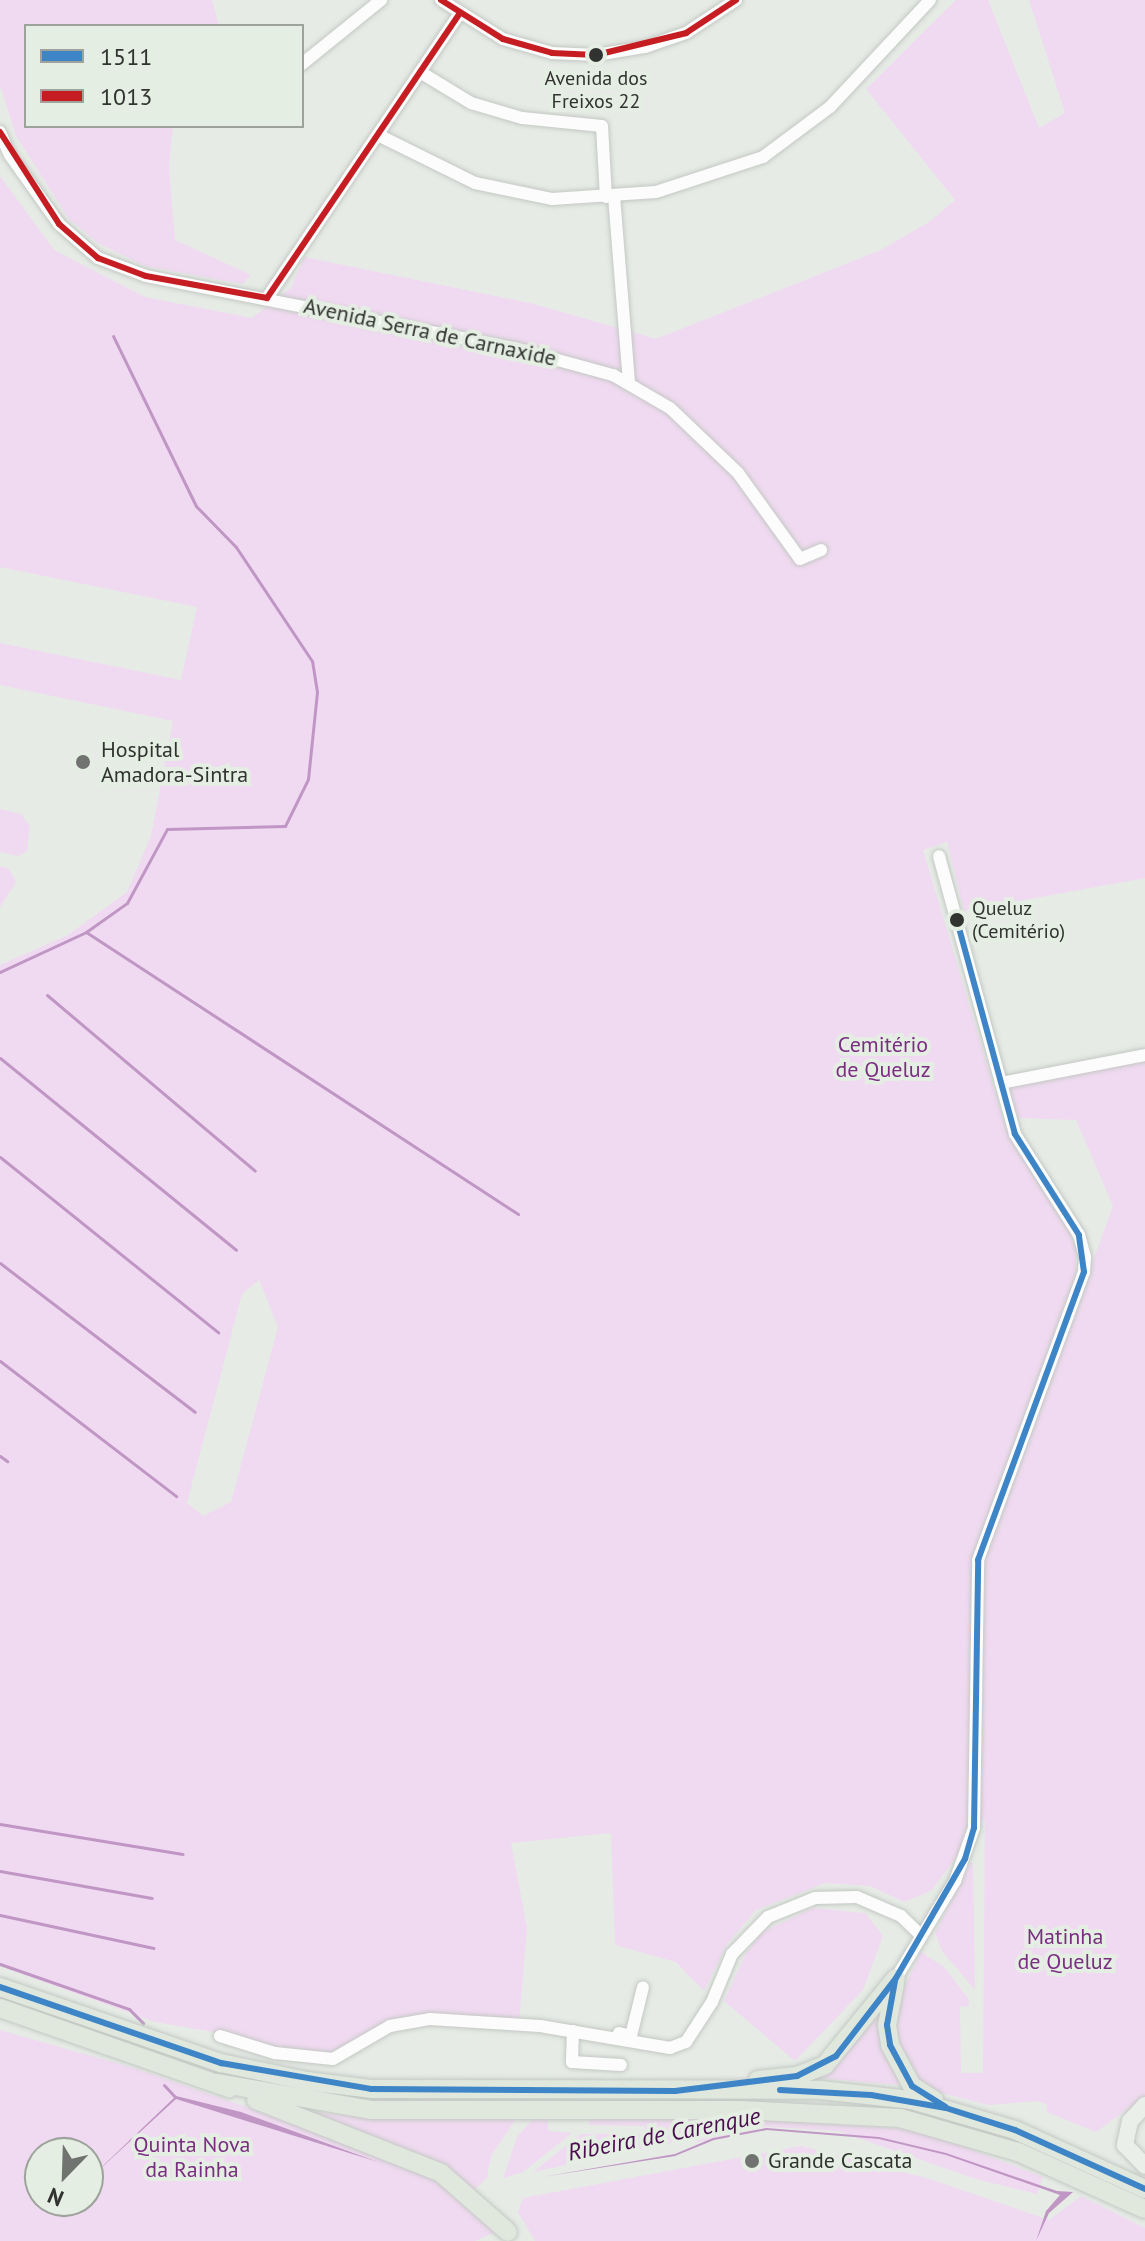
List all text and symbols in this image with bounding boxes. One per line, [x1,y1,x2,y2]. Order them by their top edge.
legend [24,24,304,128]
text: 1511 [100,41,152,72]
marker: Avenida dos Freixos 22 [588,47,604,63]
place label: Avenida dos Freixos 22 [545,66,647,113]
text: 1013 [100,81,152,112]
street label: Avenida Serra de Carnaxide [301,292,559,372]
place label: Hospital Amadora-Sintra [101,736,248,788]
marker: Hospital Amadora-Sintra [72,751,94,773]
place label: Queluz (Cemitério) [972,896,1065,943]
marker: Queluz (Cemitério) [949,912,965,928]
park label: Cemitério de Queluz [835,1031,931,1082]
park label: Matinha de Queluz [1017,1923,1113,1974]
water label: Ribeira de Carenque [565,2101,763,2167]
park label: Quinta Nova da Rainha [134,2131,250,2182]
north arrow [24,2137,104,2217]
place label: Grande Cascata [768,2148,912,2174]
marker: Grande Cascata [743,2152,761,2170]
text: N [43,2182,68,2213]

